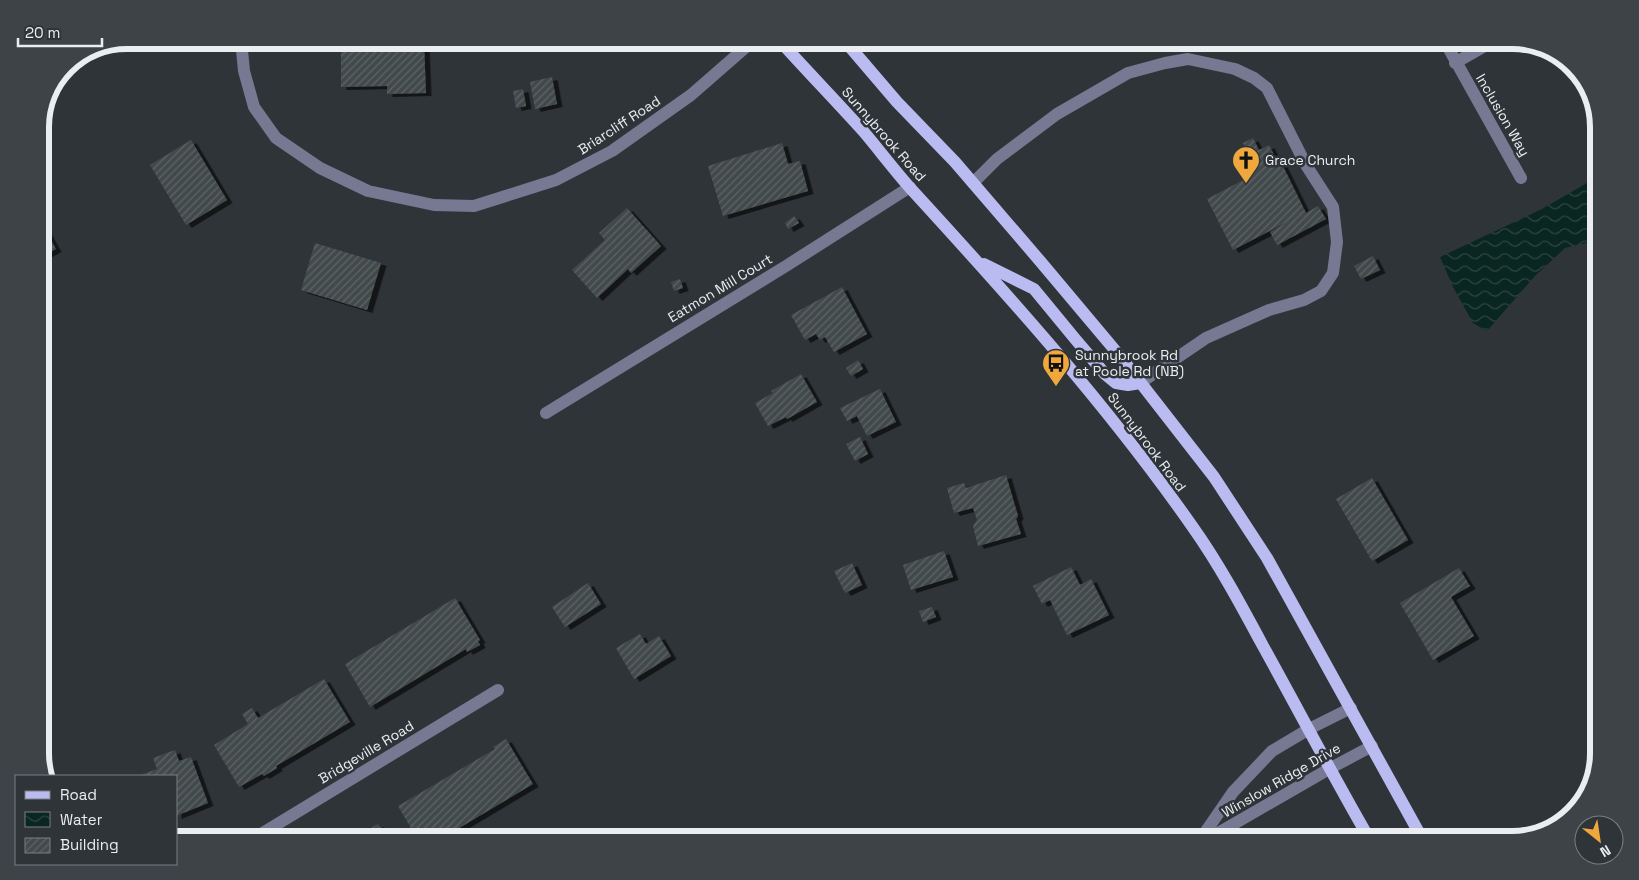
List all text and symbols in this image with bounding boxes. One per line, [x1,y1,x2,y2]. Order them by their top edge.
scale bar [18,15,101,47]
text: 20 m [25,23,60,42]
street label: Inclusion Way [1472,70,1534,160]
street label: Sunnybrook Road [838,83,930,185]
street label: Briarcliff Road [574,92,664,158]
church icon: Grace Church [1231,145,1261,184]
place label: Grace Church [1265,151,1355,169]
street label: Eatmon Mill Court [664,250,776,326]
place label: Sunnybrook Rd at Poole Rd (NB) [1075,346,1184,380]
bus stop icon: Sunnybrook Rd at Poole Rd (NB) [1041,348,1071,387]
street label: Sunnybrook Road [1104,389,1190,495]
street label: Bridgeville Road [315,716,417,788]
street label: Winslow Ridge Drive [1218,739,1344,821]
legend [15,775,178,865]
text: Road [60,785,97,804]
text: Water [60,810,103,829]
north arrow [1574,815,1624,865]
text: Building [60,835,119,854]
text: N [1597,841,1614,861]

